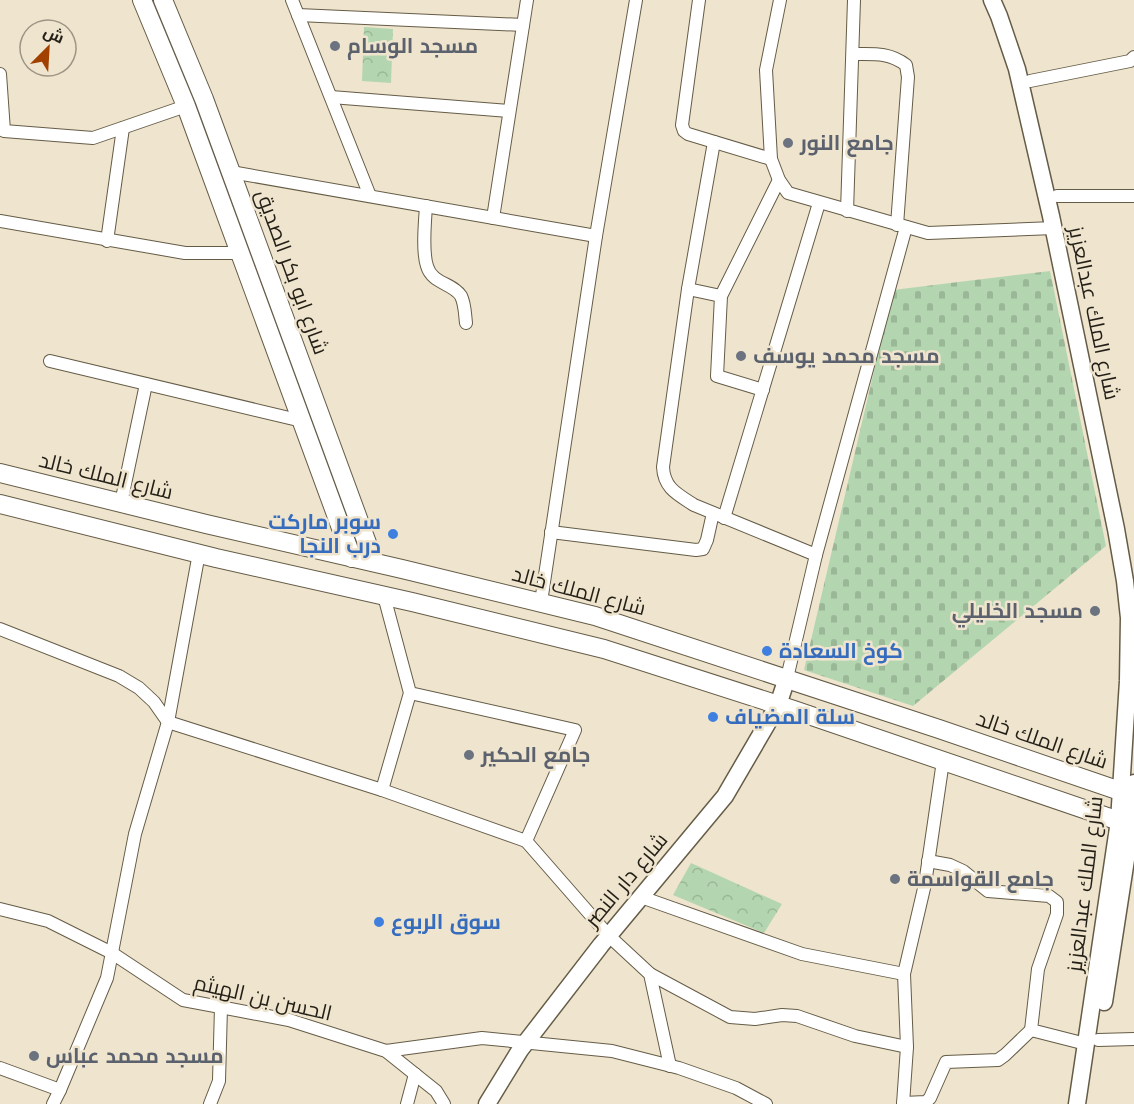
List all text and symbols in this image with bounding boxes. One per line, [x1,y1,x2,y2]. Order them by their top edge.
north arrow [18,18,78,78]
text: ش [40,20,68,49]
place label: مسجد الوسام [347,31,478,61]
marker: مسجد الوسام [328,39,342,53]
place label: جامع النور [799,128,894,158]
marker: جامع النور [781,136,795,150]
street label: شارع ابو بكر الصديق [248,185,336,359]
street label: شارع الملك عبدالعزيز [1061,222,1127,403]
place label: مسجد محمد يوسف [753,341,940,371]
marker: مسجد محمد يوسف [734,349,748,363]
street label: شارع الملك خالد [36,445,176,507]
place label: سوبر ماركت درب النجا [268,507,381,561]
marker: سوبر ماركت درب النجا [386,527,400,541]
street label: شارع الملك خالد [509,559,649,623]
place label: مسجد الخليلي [952,596,1083,628]
marker: مسجد الخليلي [1088,604,1102,618]
place label: كوخ السعادة [779,636,903,666]
marker: كوخ السعادة [760,644,774,658]
place label: سلة المضياف [725,702,855,732]
street label: شارع الملك خالد [972,703,1112,777]
marker: سلة المضياف [706,710,720,724]
place label: جامع الحكير [480,740,591,770]
marker: جامع الحكير [462,748,476,762]
street label: شارع الملك عبدالعزيز [1059,794,1111,975]
street label: شارع دار النصر [577,826,675,935]
place label: جامع القواسمة [907,864,1054,894]
marker: جامع القواسمة [888,872,902,886]
place label: سوق الربوع [391,907,501,937]
marker: سوق الربوع [372,915,386,929]
street label: الحسن بن الهيثم [191,968,335,1028]
place label: مسجد محمد عباس [46,1041,224,1071]
marker: مسجد محمد عباس [27,1049,41,1063]

